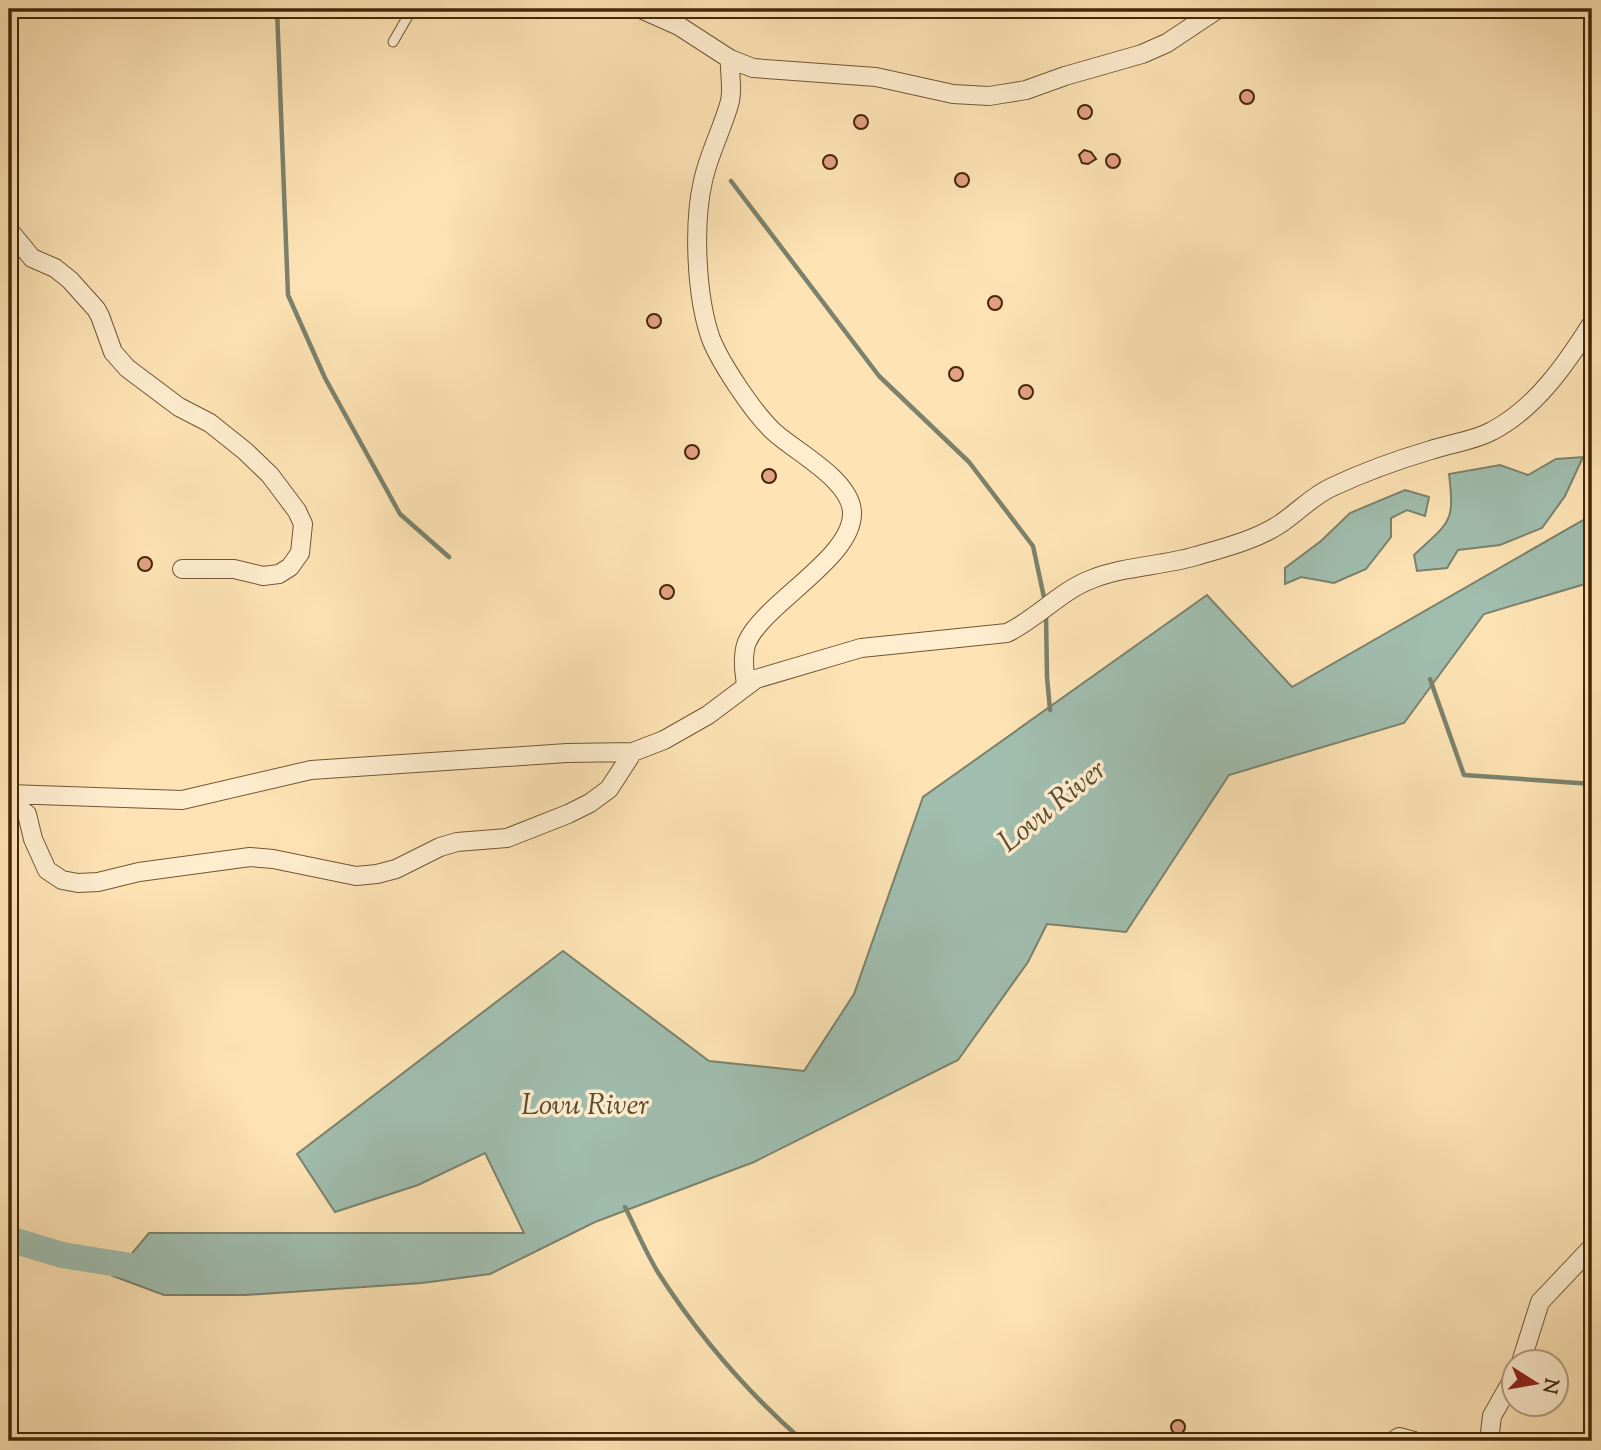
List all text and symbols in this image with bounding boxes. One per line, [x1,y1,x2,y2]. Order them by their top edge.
water label: Lovu River [990,750,1117,864]
water label: Lovu River [521,1085,649,1128]
north arrow [1500,1348,1570,1418]
text: N [1535,1376,1564,1396]

